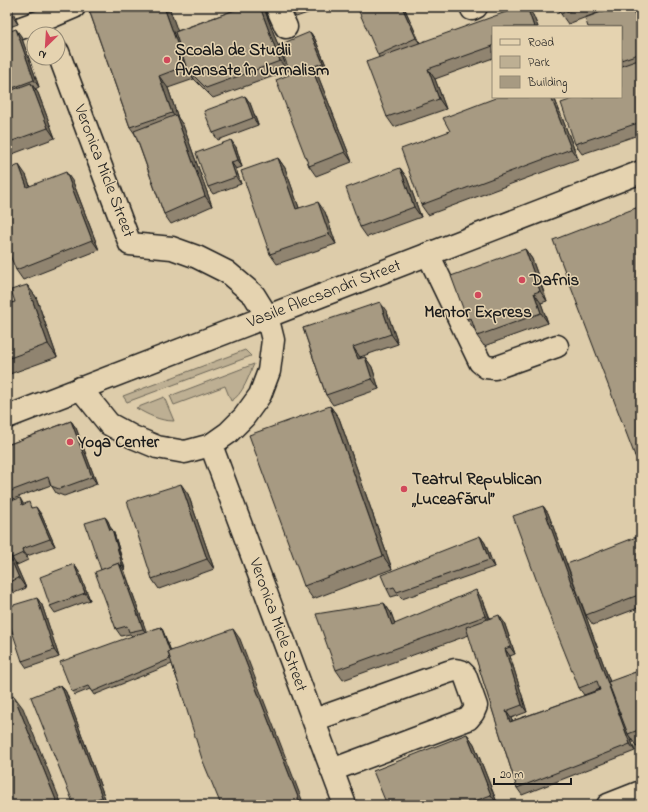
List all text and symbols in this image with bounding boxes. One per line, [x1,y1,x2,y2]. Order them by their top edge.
north arrow [26,26,66,66]
legend [492,26,622,98]
text: Road [528,34,554,52]
place label: Școala de Studii Avansate în Jurnalism [175,38,329,83]
text: N [35,45,49,63]
text: Park [528,54,550,72]
marker: Școala de Studii Avansate în Jurnalism [162,55,172,65]
text: Building [527,74,567,93]
street label: Veronica Micle Street [67,100,141,241]
street label: Vasile Alecsandri Street [242,253,405,335]
place label: Dafnis [529,268,579,293]
marker: Dafnis [517,275,527,285]
marker: Mentor Express [473,290,483,300]
place label: Mentor Express [424,300,532,325]
place label: Yoga Center [77,430,160,457]
marker: Yoga Center [65,437,75,447]
place label: Teatrul Republican „Luceafărul” [411,467,542,512]
marker: Teatrul Republican „Luceafărul” [399,484,409,494]
street label: Veronica Micle Street [242,554,314,696]
scale bar [494,760,571,786]
text: 20 m [500,766,523,784]

